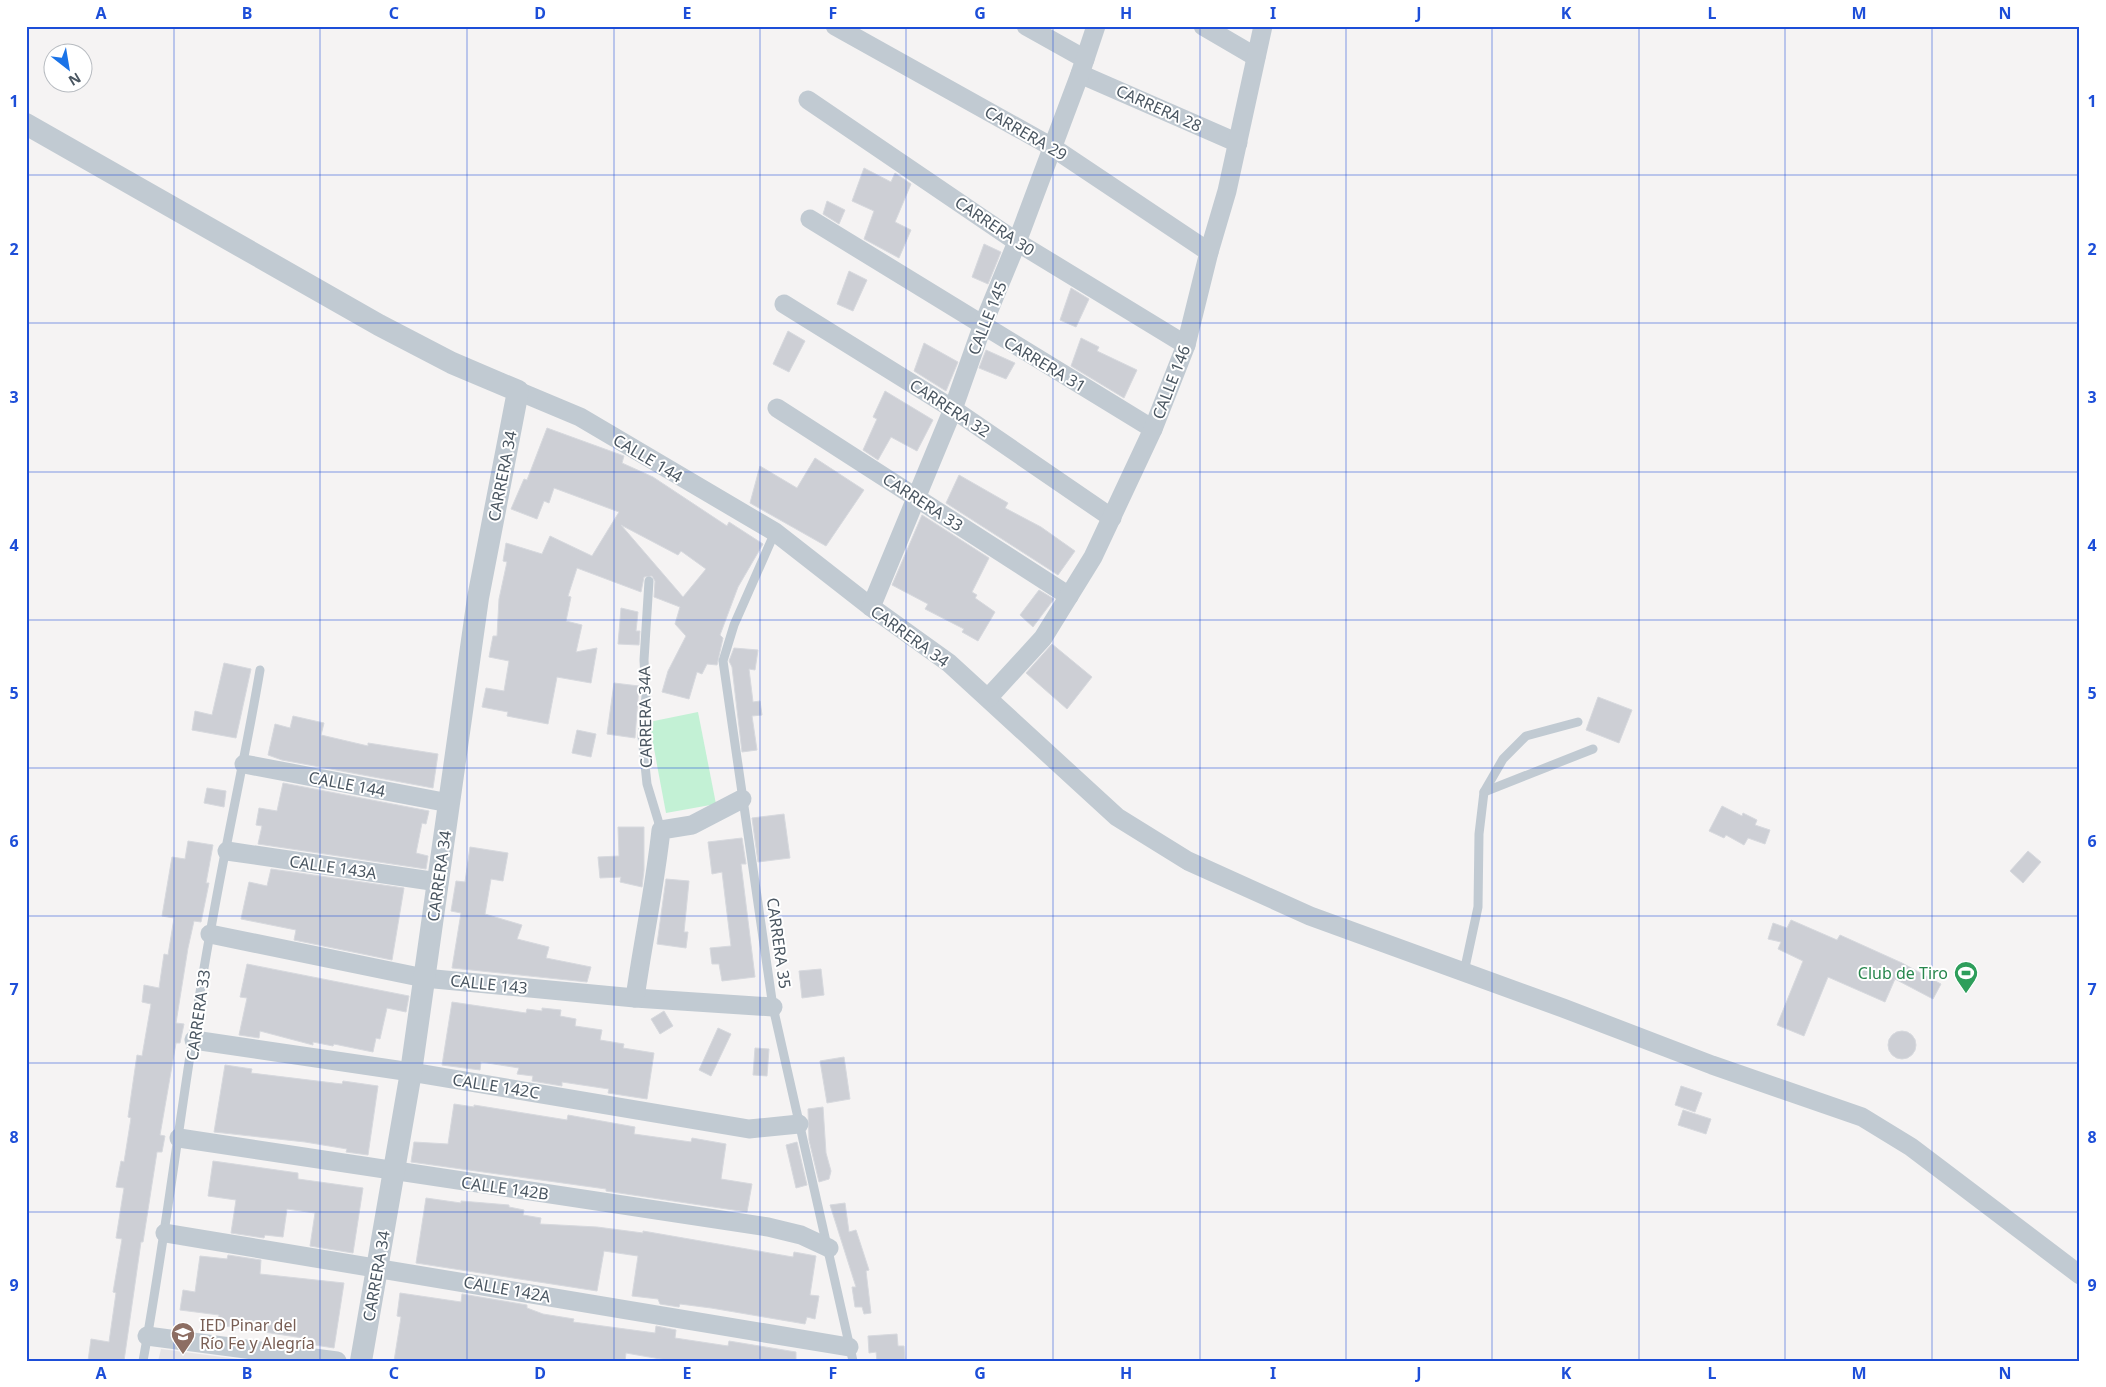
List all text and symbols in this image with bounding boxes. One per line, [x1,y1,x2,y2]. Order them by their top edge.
text: A [95,2,107,24]
text: B [242,2,252,24]
text: C [389,2,399,24]
text: D [534,2,546,24]
text: E [683,2,692,24]
text: F [829,2,837,24]
text: G [974,2,986,24]
text: H [1120,2,1132,24]
text: I [1270,2,1276,24]
text: J [1414,2,1422,24]
text: K [1561,2,1572,24]
text: L [1708,2,1717,24]
text: M [1851,2,1867,24]
text: N [1998,2,2012,24]
north arrow [42,42,92,92]
text: N [65,68,85,91]
street label: CARRERA 28 [1113,79,1205,137]
text: 1 [9,90,19,112]
text: 1 [2087,90,2097,112]
street label: CARRERA 29 [981,101,1071,165]
street label: CARRERA 30 [951,191,1039,261]
text: 2 [9,238,19,260]
text: 2 [2087,238,2097,260]
street label: CALLE 145 [962,278,1012,358]
street label: CARRERA 31 [1000,331,1090,397]
street label: CALLE 146 [1147,342,1195,422]
street label: CARRERA 32 [906,374,994,442]
text: 3 [9,386,19,408]
text: 3 [2087,386,2097,408]
street label: CARRERA 34 [482,429,522,523]
street label: CALLE 144 [609,429,687,487]
street label: CARRERA 33 [879,468,967,536]
text: 4 [9,534,19,556]
text: 4 [2087,534,2097,556]
street label: CARRERA 34 [866,600,954,672]
street label: CARRERA 34A [633,665,657,768]
text: 5 [9,682,19,704]
text: 5 [2087,682,2097,704]
street label: CALLE 144 [307,766,387,802]
street label: CARRERA 34 [422,829,456,923]
text: 6 [9,830,19,852]
text: 6 [2087,830,2097,852]
street label: CALLE 143A [288,850,379,884]
street label: CARRERA 35 [762,896,796,990]
sports icon: Club de Tiro [1953,960,1979,994]
place label: Club de Tiro [1858,962,1948,984]
street label: CARRERA 33 [181,968,215,1062]
street label: CALLE 143 [449,969,529,999]
text: 7 [9,978,19,1000]
text: 7 [2087,978,2097,1000]
street label: CALLE 142C [451,1068,541,1104]
text: 8 [9,1126,19,1148]
text: 8 [2087,1126,2097,1148]
street label: CALLE 142B [460,1171,550,1205]
street label: CARRERA 34 [357,1229,395,1323]
street label: CALLE 142A [462,1271,553,1308]
text: 9 [9,1274,19,1296]
text: 9 [2087,1274,2097,1296]
place label: IED Pinar del Río Fe y Alegría [200,1314,315,1354]
school or university icon: IED Pinar del Río Fe y Alegría [170,1321,196,1355]
text: A [95,1362,107,1384]
text: B [242,1362,252,1384]
text: C [389,1362,399,1384]
text: D [534,1362,546,1384]
text: E [683,1362,692,1384]
text: F [829,1362,837,1384]
text: G [974,1362,986,1384]
text: H [1120,1362,1132,1384]
text: I [1270,1362,1276,1384]
text: J [1414,1362,1422,1384]
text: K [1561,1362,1572,1384]
text: L [1708,1362,1717,1384]
text: M [1851,1362,1867,1384]
text: N [1998,1362,2012,1384]

